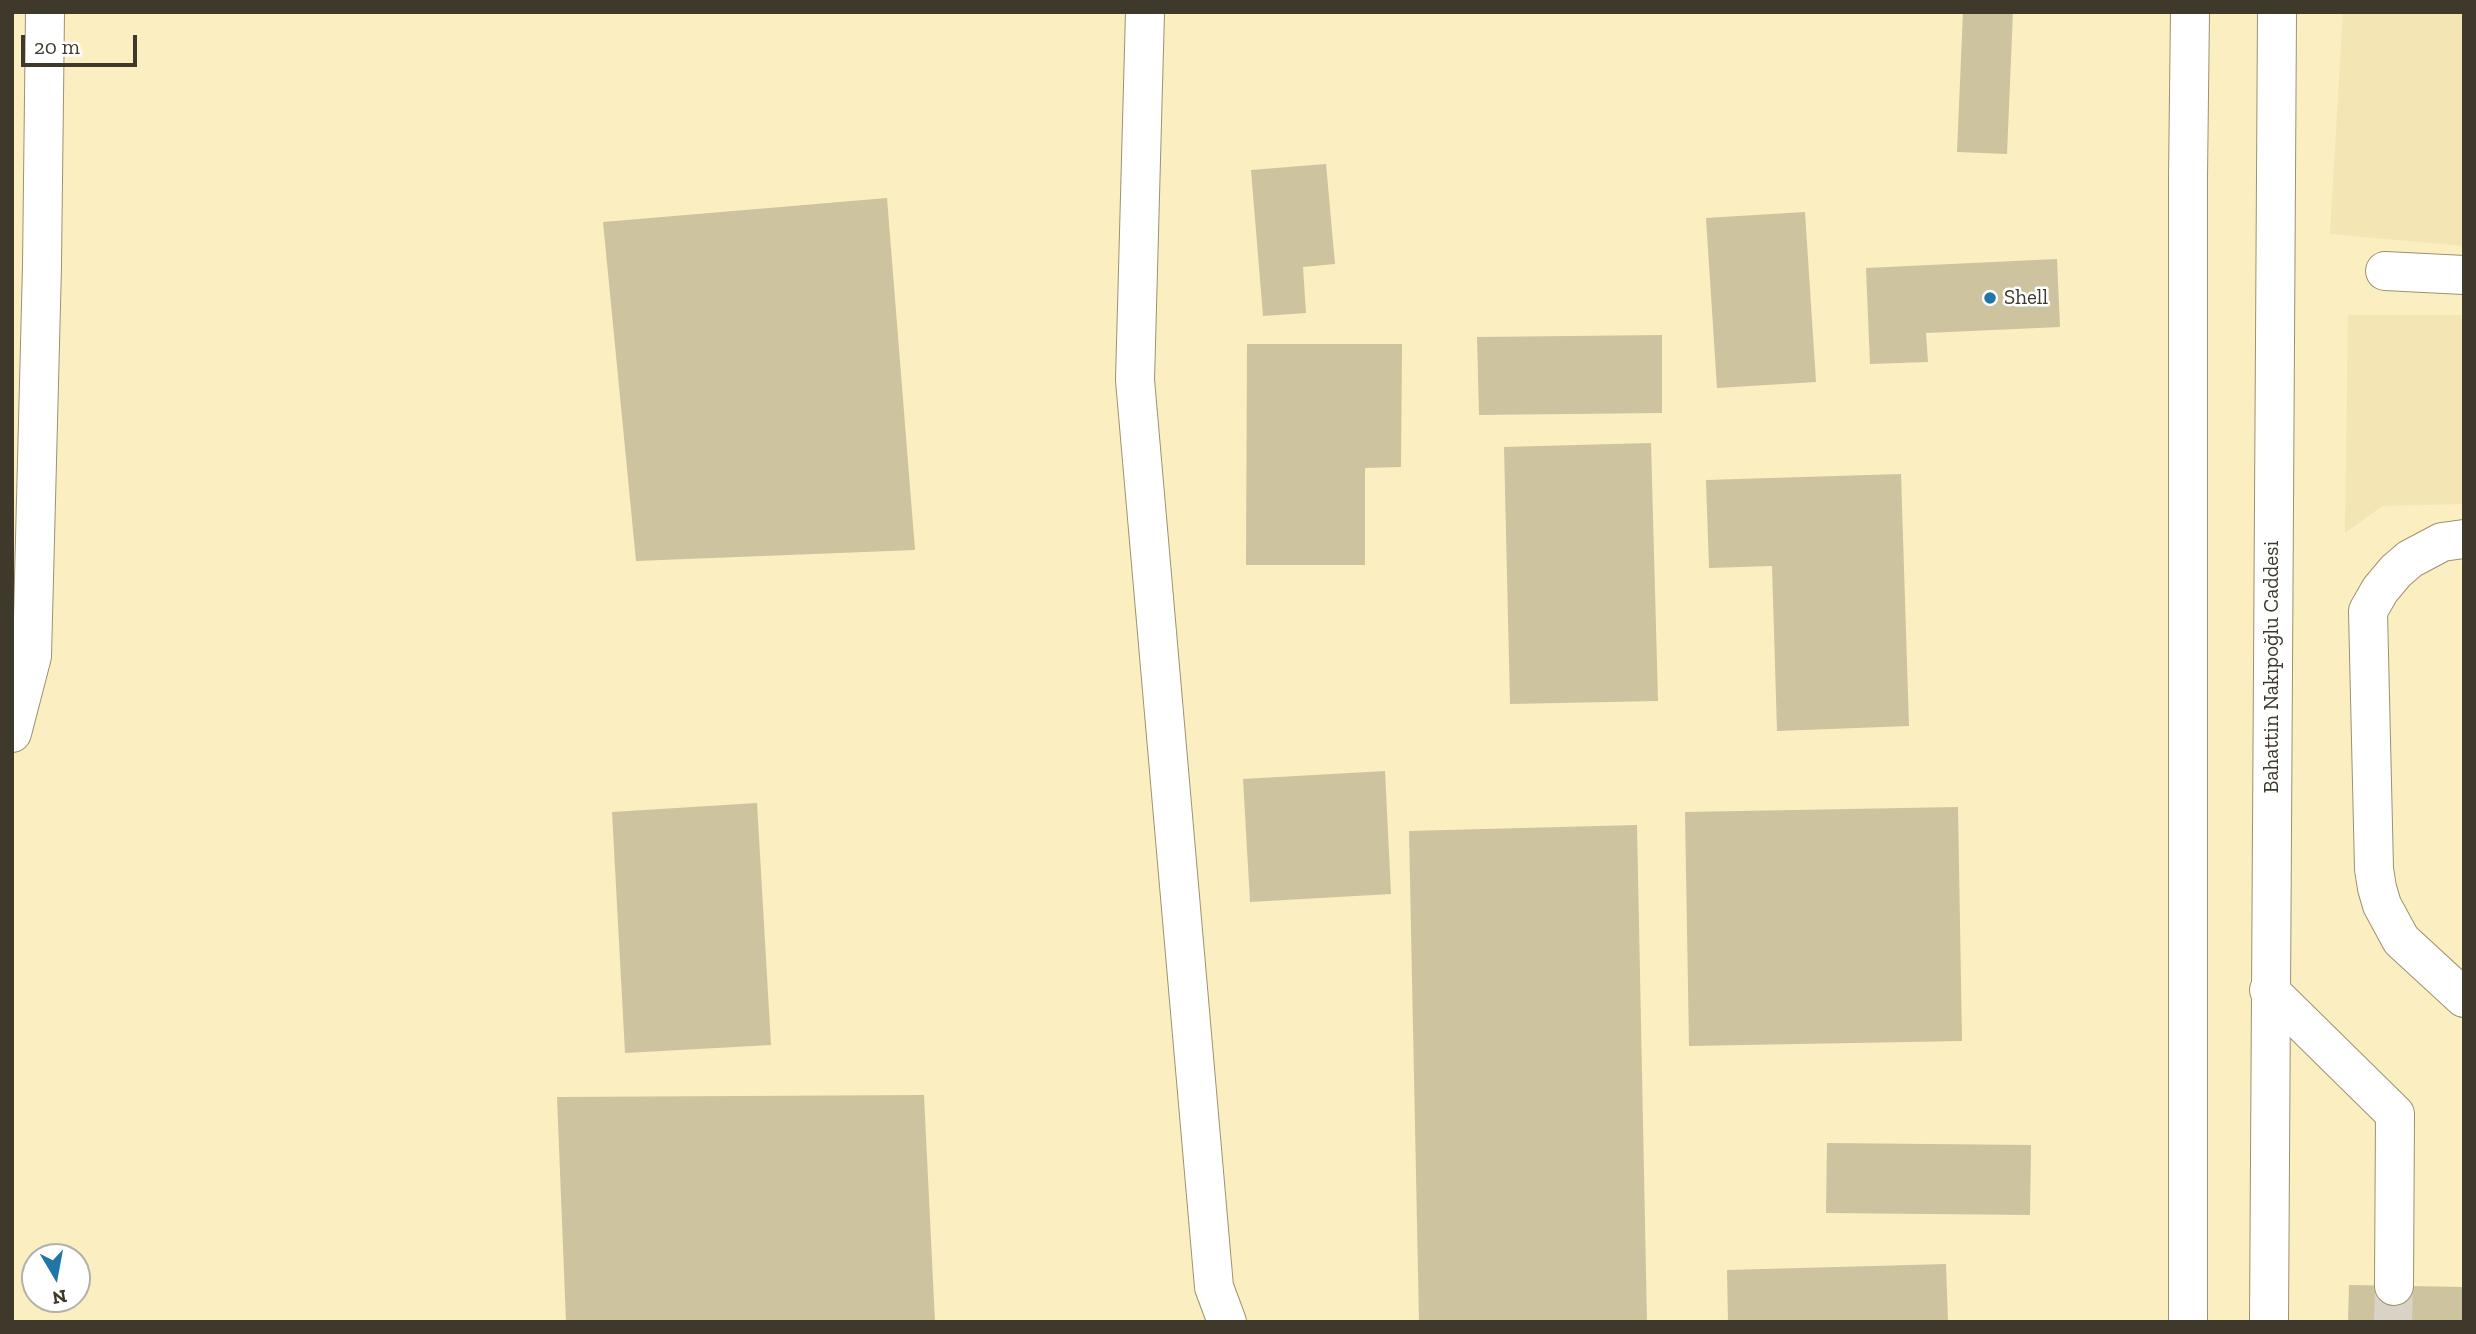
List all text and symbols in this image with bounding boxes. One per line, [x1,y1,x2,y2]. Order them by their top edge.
scale bar [24,21,140,65]
text: 20 m [34,34,80,59]
place label: Shell [2004,285,2048,311]
marker: Shell [1982,290,1998,306]
street label: Bahattin Nakıpoğlu Caddesi [2259,541,2285,793]
north arrow [21,1243,91,1313]
text: N [50,1285,69,1310]

